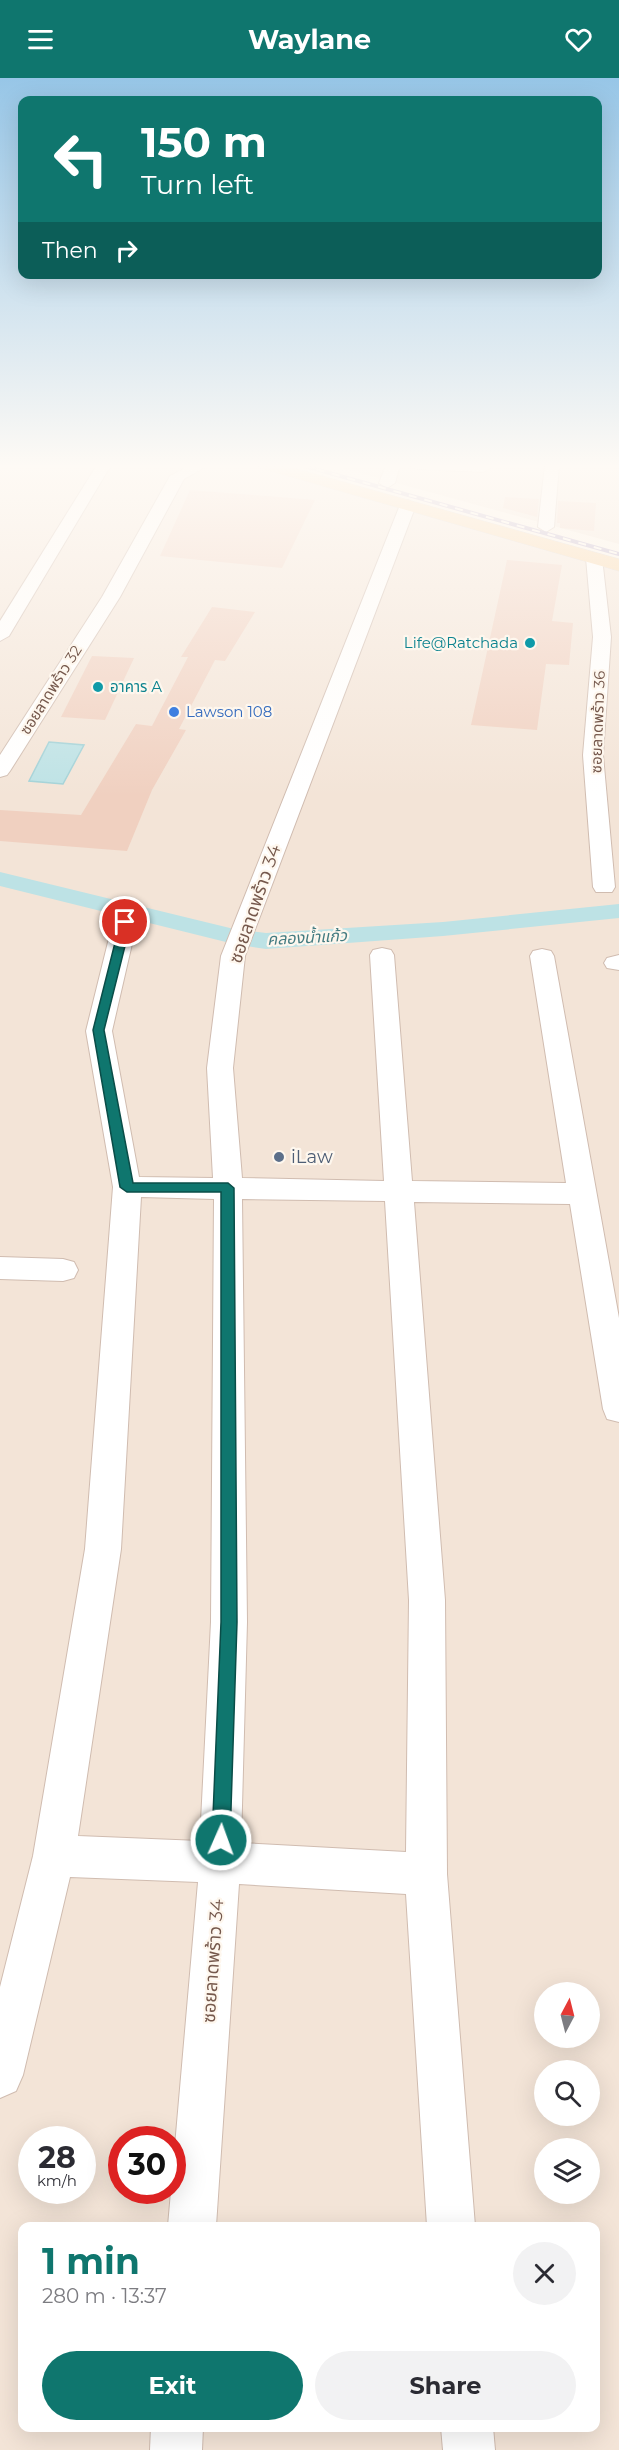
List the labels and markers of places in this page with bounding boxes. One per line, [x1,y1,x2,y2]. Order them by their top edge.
place label: Life@Ratchada [404,633,518,652]
marker: Life@Ratchada [523,636,537,650]
place label: อาคาร A [110,677,162,696]
marker: อาคาร A [91,680,105,694]
place label: Lawson 108 [186,702,272,721]
marker: Lawson 108 [167,705,181,719]
pin [99,896,150,947]
place label: iLaw [291,1146,333,1168]
marker: iLaw [272,1150,286,1164]

